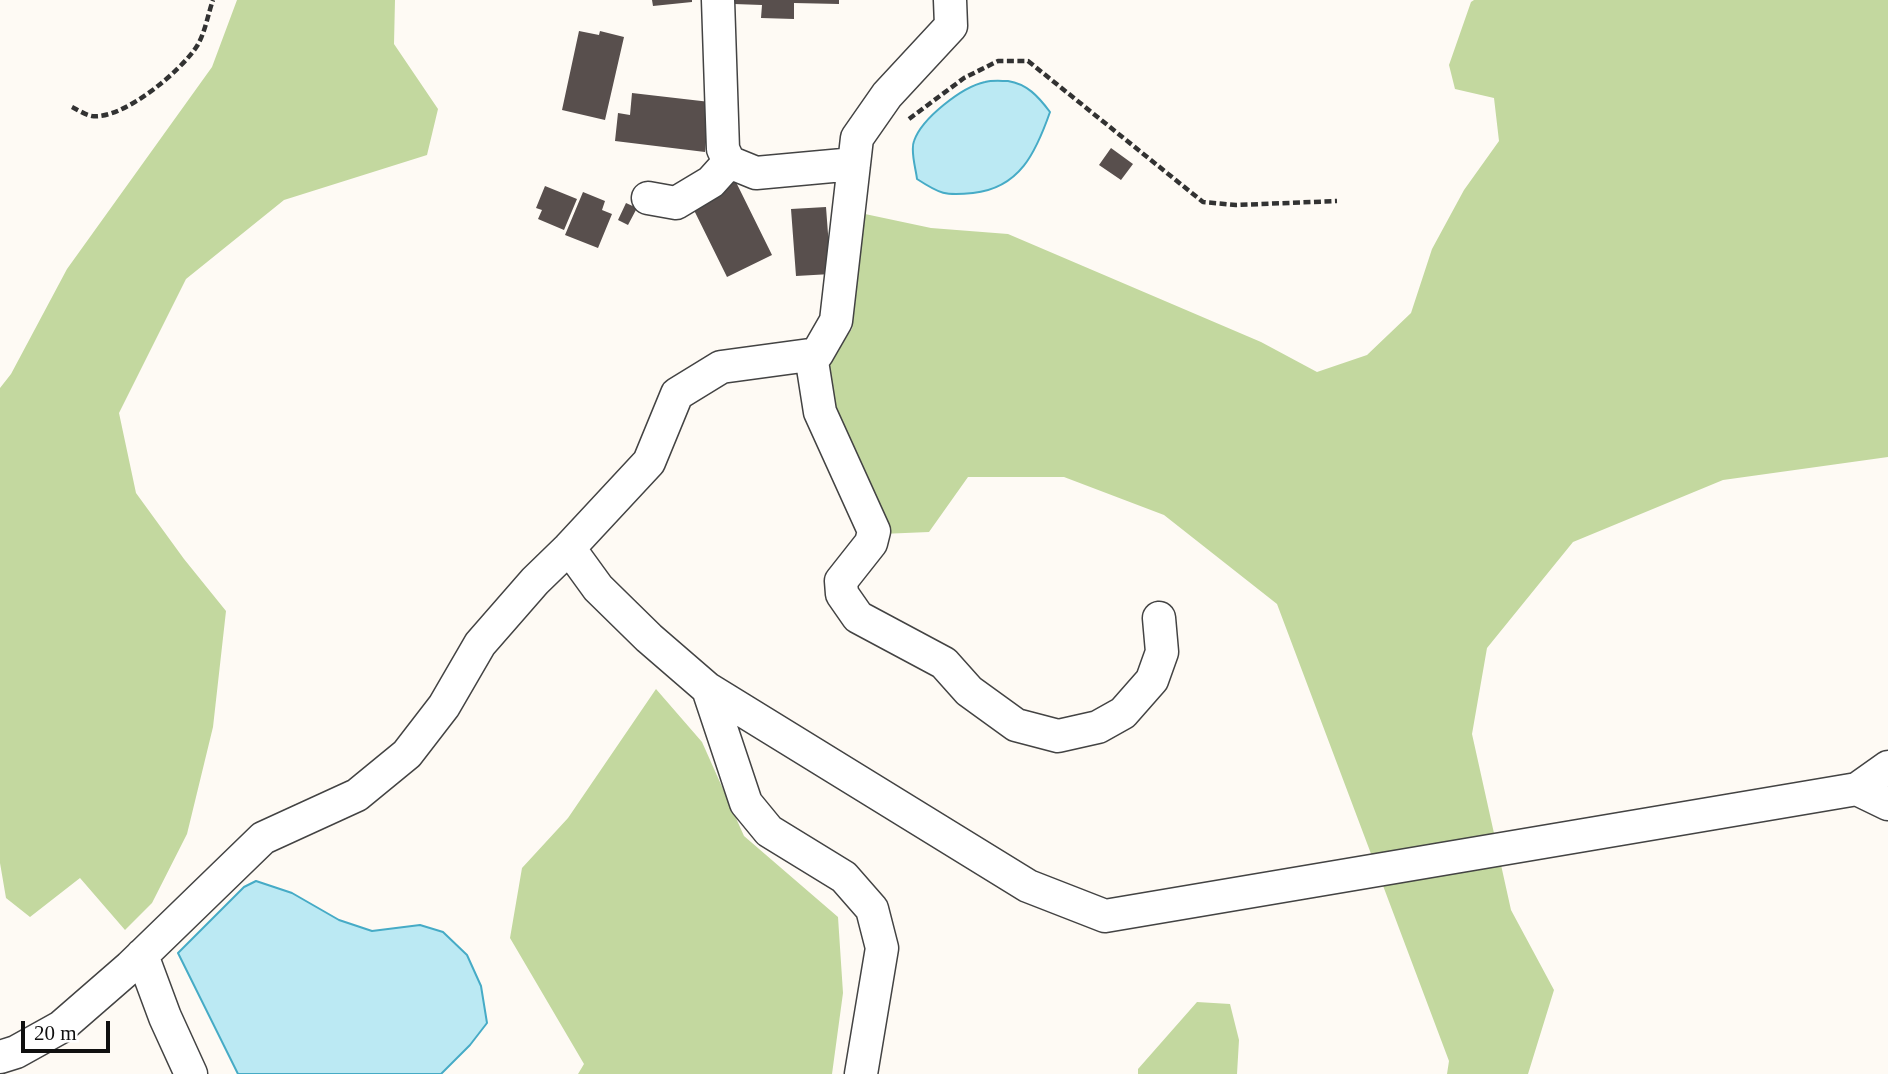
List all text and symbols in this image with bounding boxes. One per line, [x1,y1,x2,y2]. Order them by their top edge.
scale bar [24,1007,114,1052]
text: 20 m [34,1021,77,1045]

